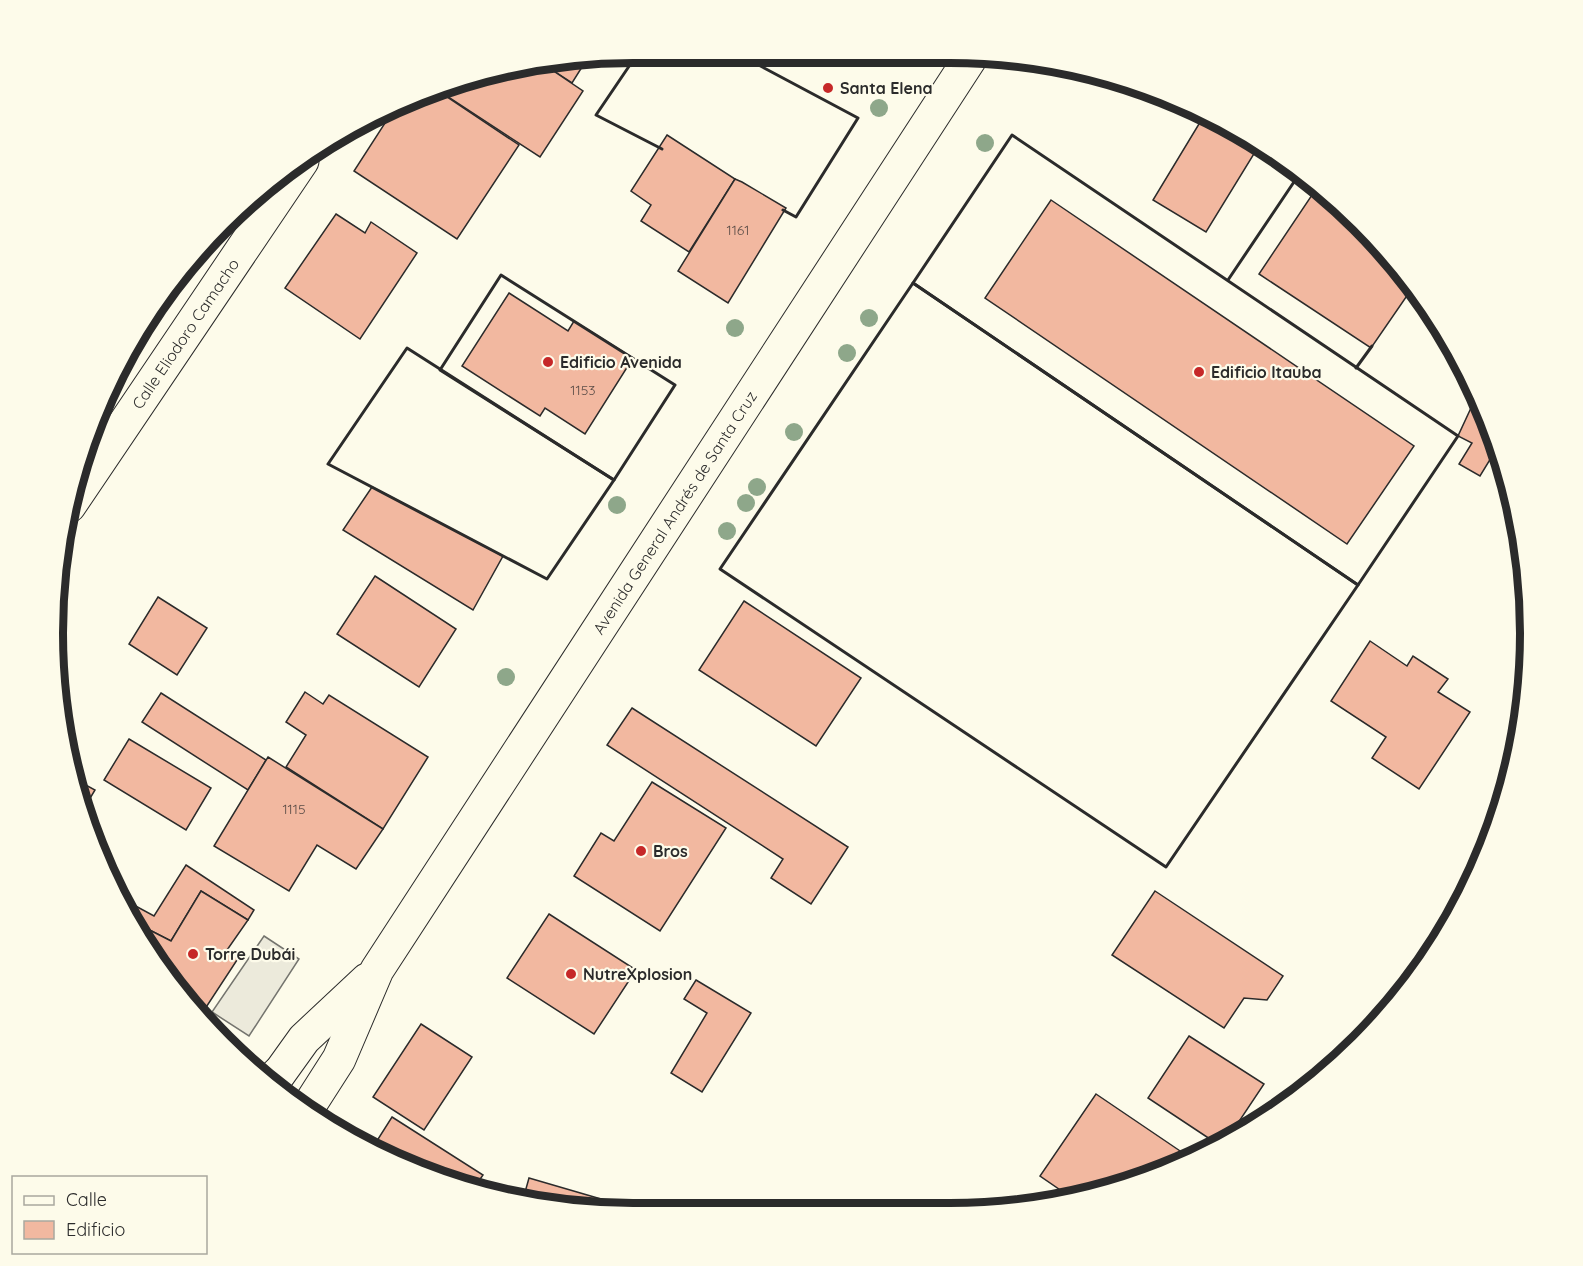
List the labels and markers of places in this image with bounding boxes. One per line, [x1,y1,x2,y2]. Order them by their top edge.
place label: Santa Elena [840,78,933,98]
marker: Santa Elena [821,81,835,95]
place label: Edificio Avenida [560,352,682,372]
marker: Edificio Avenida [541,355,555,369]
place label: Edificio Itauba [1211,362,1322,382]
marker: Edificio Itauba [1192,365,1206,379]
place label: Bros [653,841,688,861]
marker: Bros [634,844,648,858]
place label: Torre Dubái [205,944,295,964]
marker: Torre Dubái [186,947,200,961]
place label: NutreXplosion [583,964,692,984]
marker: NutreXplosion [564,967,578,981]

